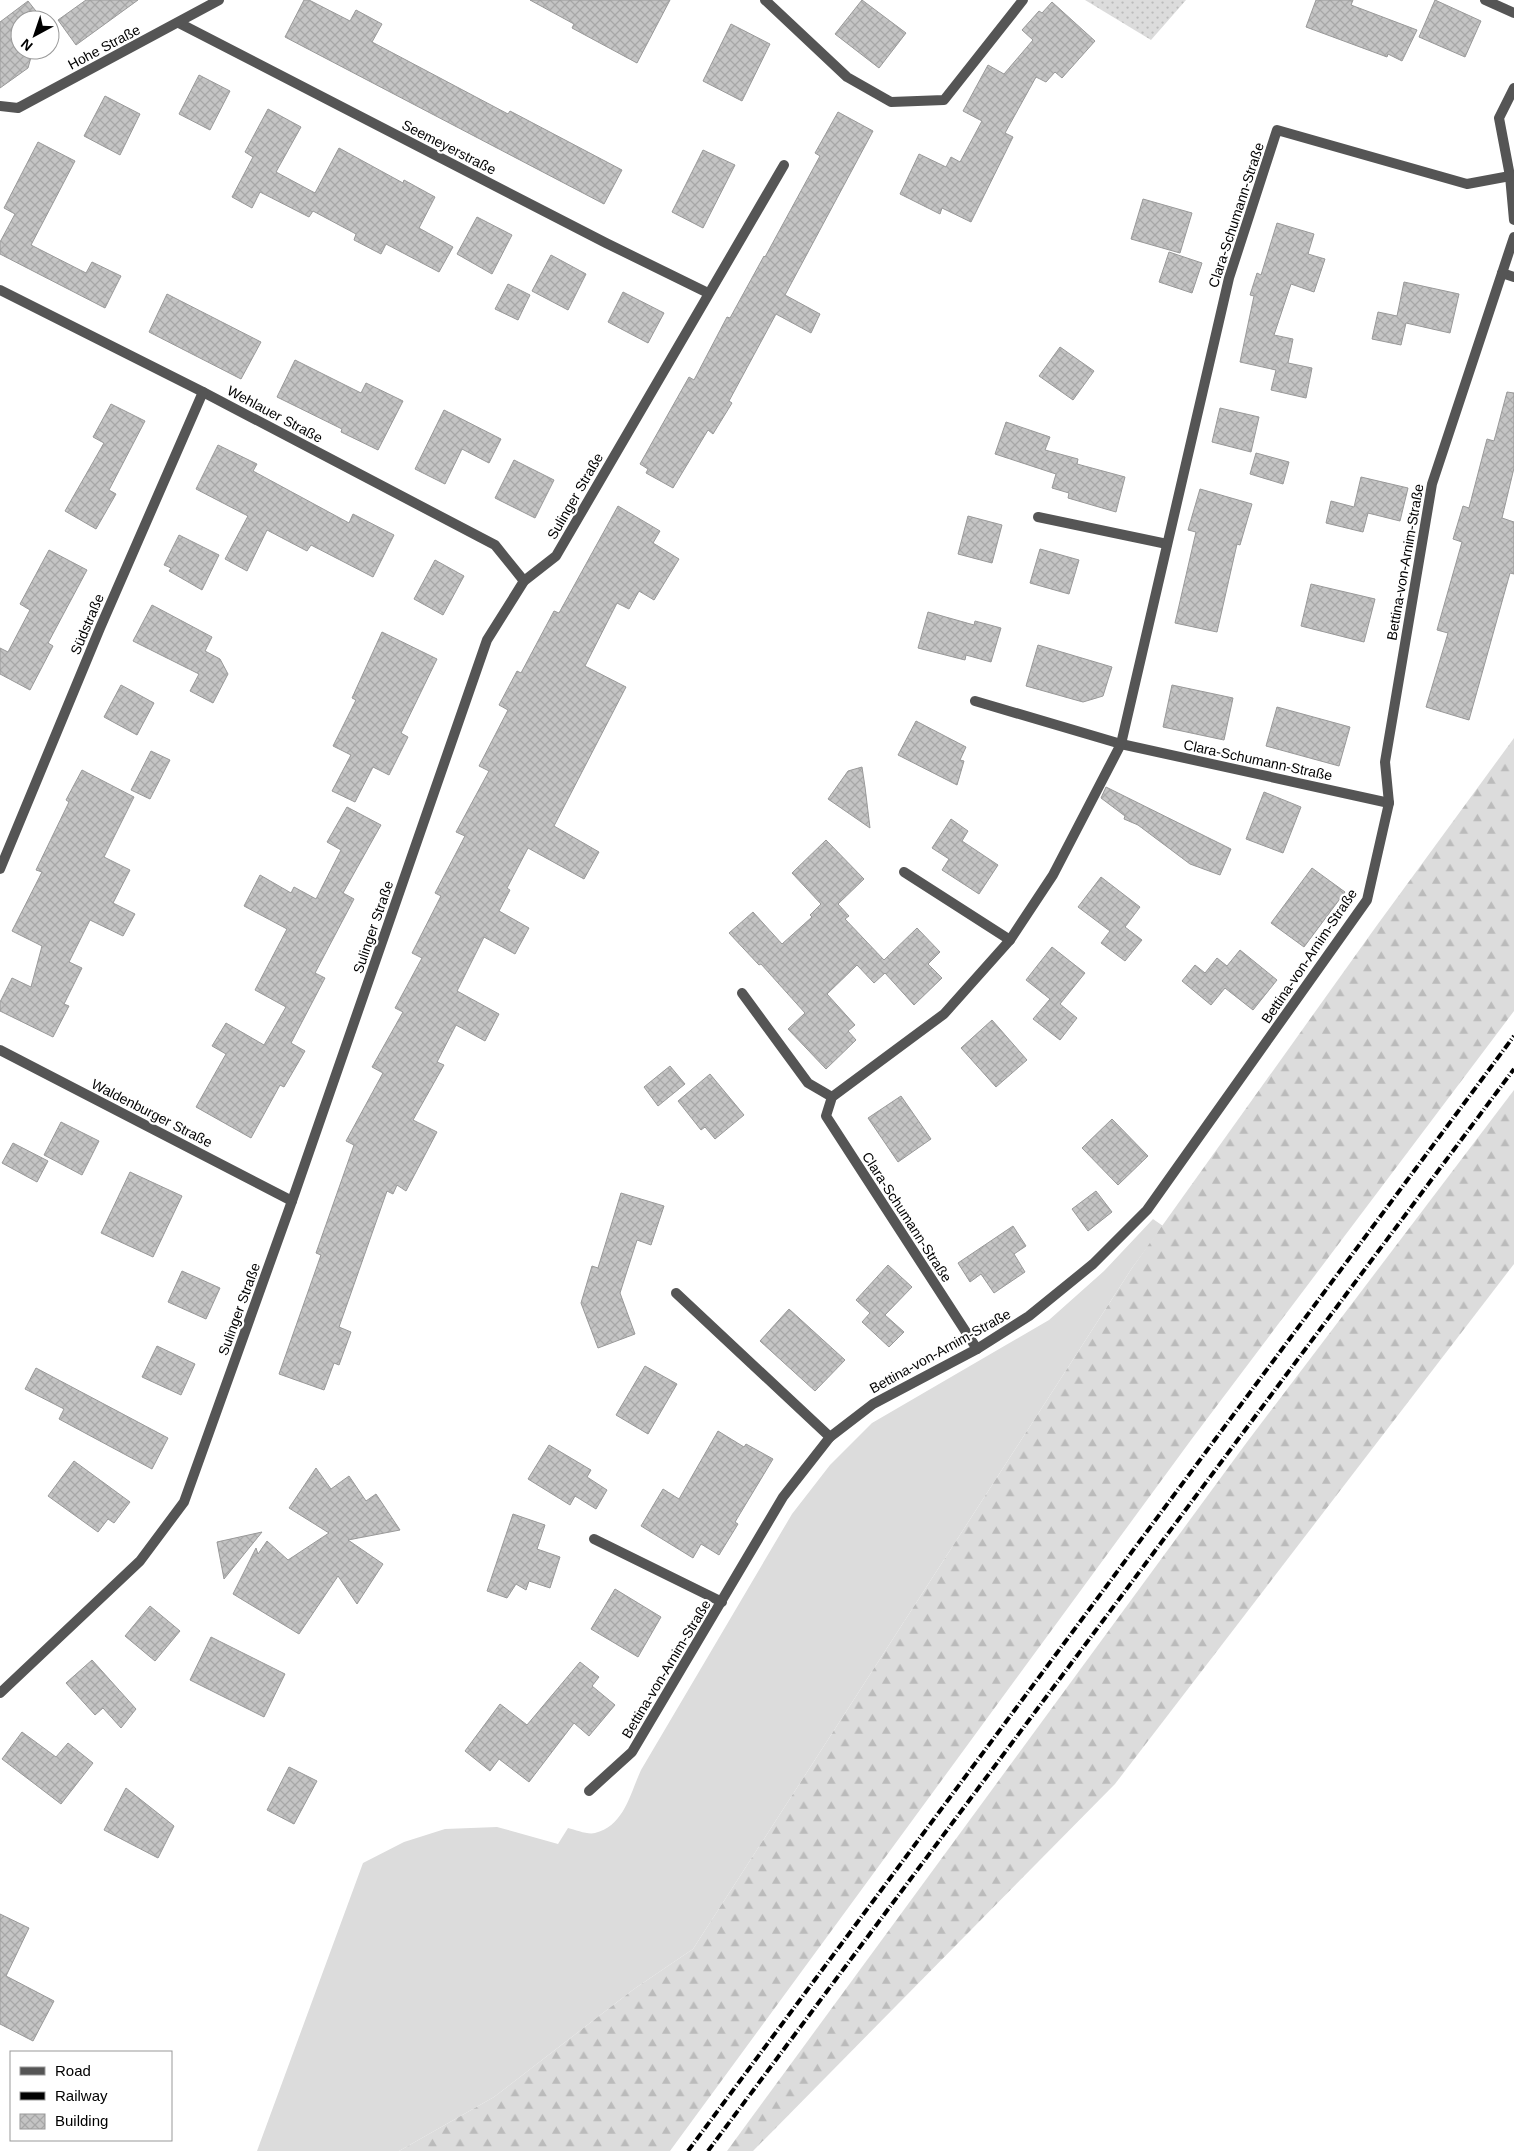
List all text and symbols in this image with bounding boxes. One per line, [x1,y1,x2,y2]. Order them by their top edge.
north arrow [10,10,60,60]
street label: Hohe Straße [65,21,143,73]
text: N [18,36,36,54]
street label: Seemeyerstraße [399,116,499,178]
street label: Clara-Schumann-Straße [1205,140,1267,290]
street label: Wehlauer Straße [225,382,326,446]
street label: Sulinger Straße [544,450,606,542]
street label: Bettina-von-Arnim-Straße [1383,482,1427,642]
street label: Südstraße [67,591,107,657]
street label: Clara-Schumann-Straße [1182,736,1334,784]
street label: Sulinger Straße [350,878,396,976]
street label: Bettina-von-Arnim-Straße [1258,886,1360,1026]
street label: Waldenburger Straße [89,1076,215,1150]
street label: Clara-Schumann-Straße [859,1149,955,1285]
street label: Sulinger Straße [215,1260,263,1357]
street label: Bettina-von-Arnim-Straße [867,1305,1013,1396]
street label: Bettina-von-Arnim-Straße [618,1597,714,1741]
legend [10,2051,172,2141]
text: Road [55,2062,91,2079]
text: Railway [55,2087,108,2104]
text: Building [55,2112,108,2129]

